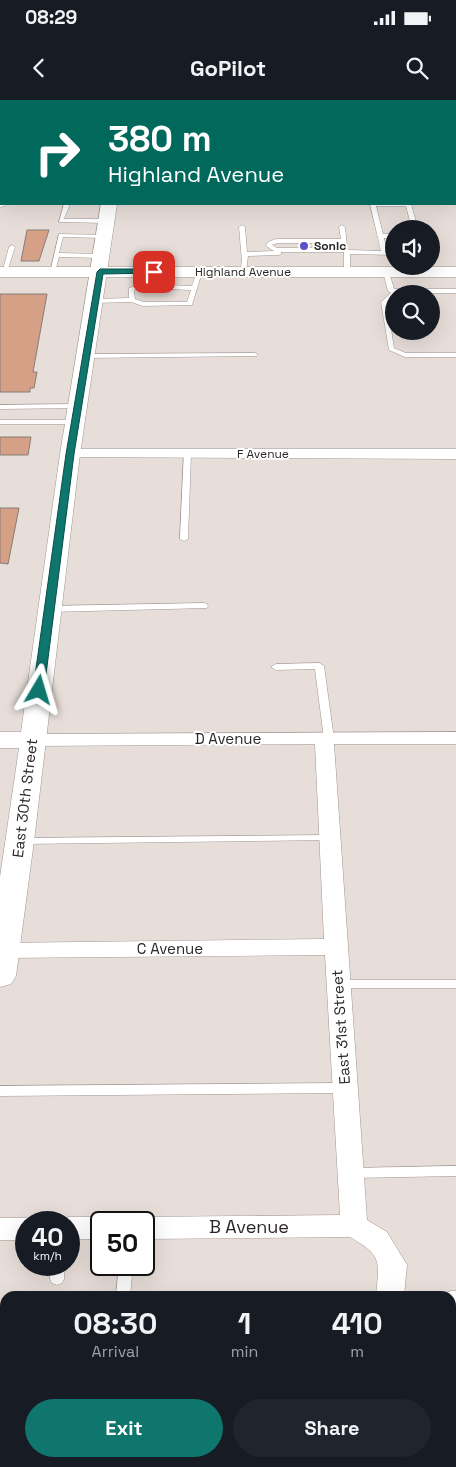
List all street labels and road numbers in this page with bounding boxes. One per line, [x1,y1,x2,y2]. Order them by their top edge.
street label: Highland Avenue [195,264,291,280]
street label: F Avenue [237,446,289,462]
street label: D Avenue [195,729,261,748]
street label: East 30th Street [8,737,41,859]
street label: C Avenue [137,939,203,958]
street label: East 31st Street [327,969,354,1085]
street label: B Avenue [209,1215,289,1238]

